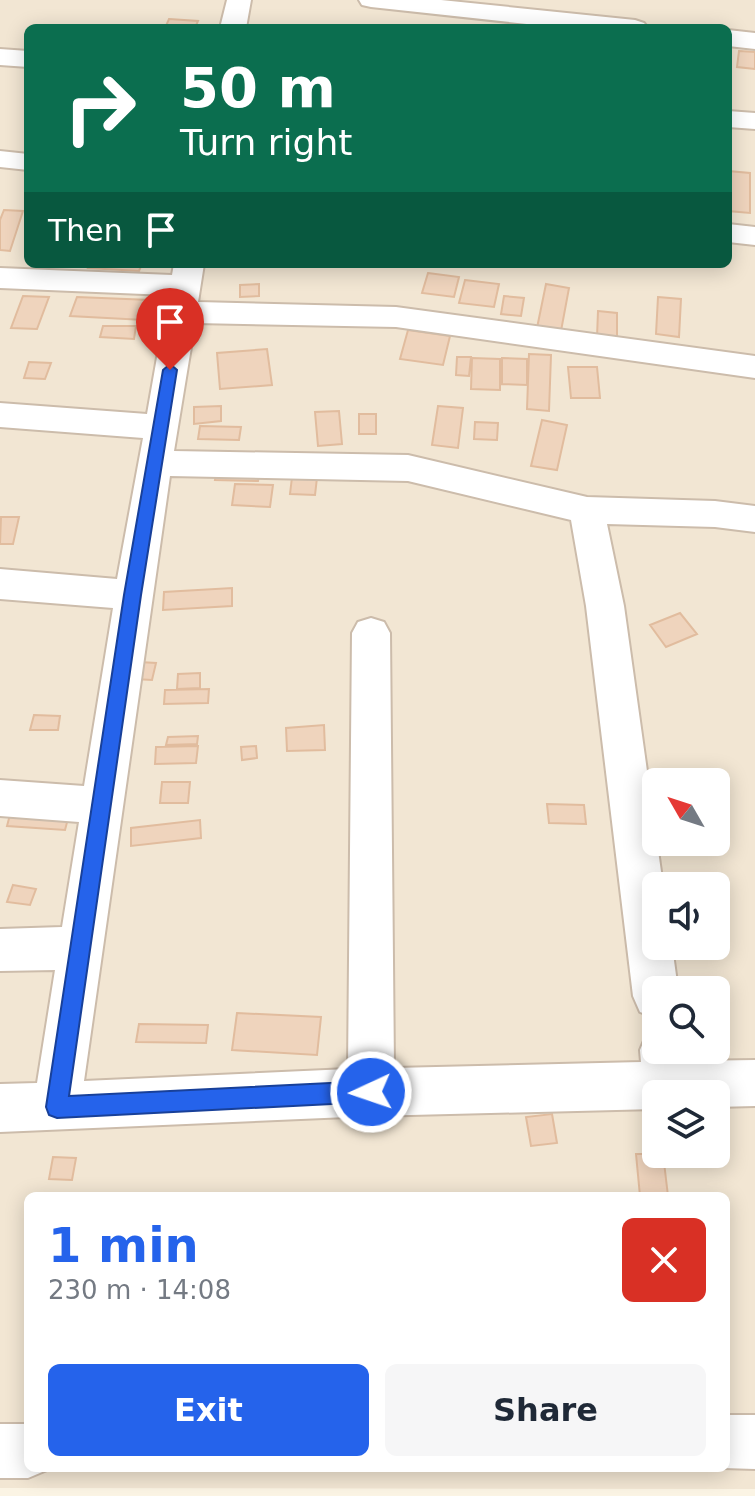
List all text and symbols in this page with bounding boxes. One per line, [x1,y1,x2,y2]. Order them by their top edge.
text: 50 m [180,55,336,120]
icon: right [48,56,152,160]
text: Turn right [180,122,352,163]
icon: arrive [139,208,183,252]
text: Then [48,213,123,248]
pin [136,288,204,370]
icon: arrive [148,300,192,344]
north arrow [642,768,730,856]
map controls [642,768,730,1168]
button: sound [642,872,730,960]
button: search [642,976,730,1064]
position arrow [329,1050,413,1134]
button: layers [642,1080,730,1168]
text: 1 min [48,1217,199,1273]
button: close [622,1218,706,1302]
text: 230 m · 14:08 [48,1275,231,1305]
button: Exit [48,1364,369,1456]
button: Share [385,1364,706,1456]

